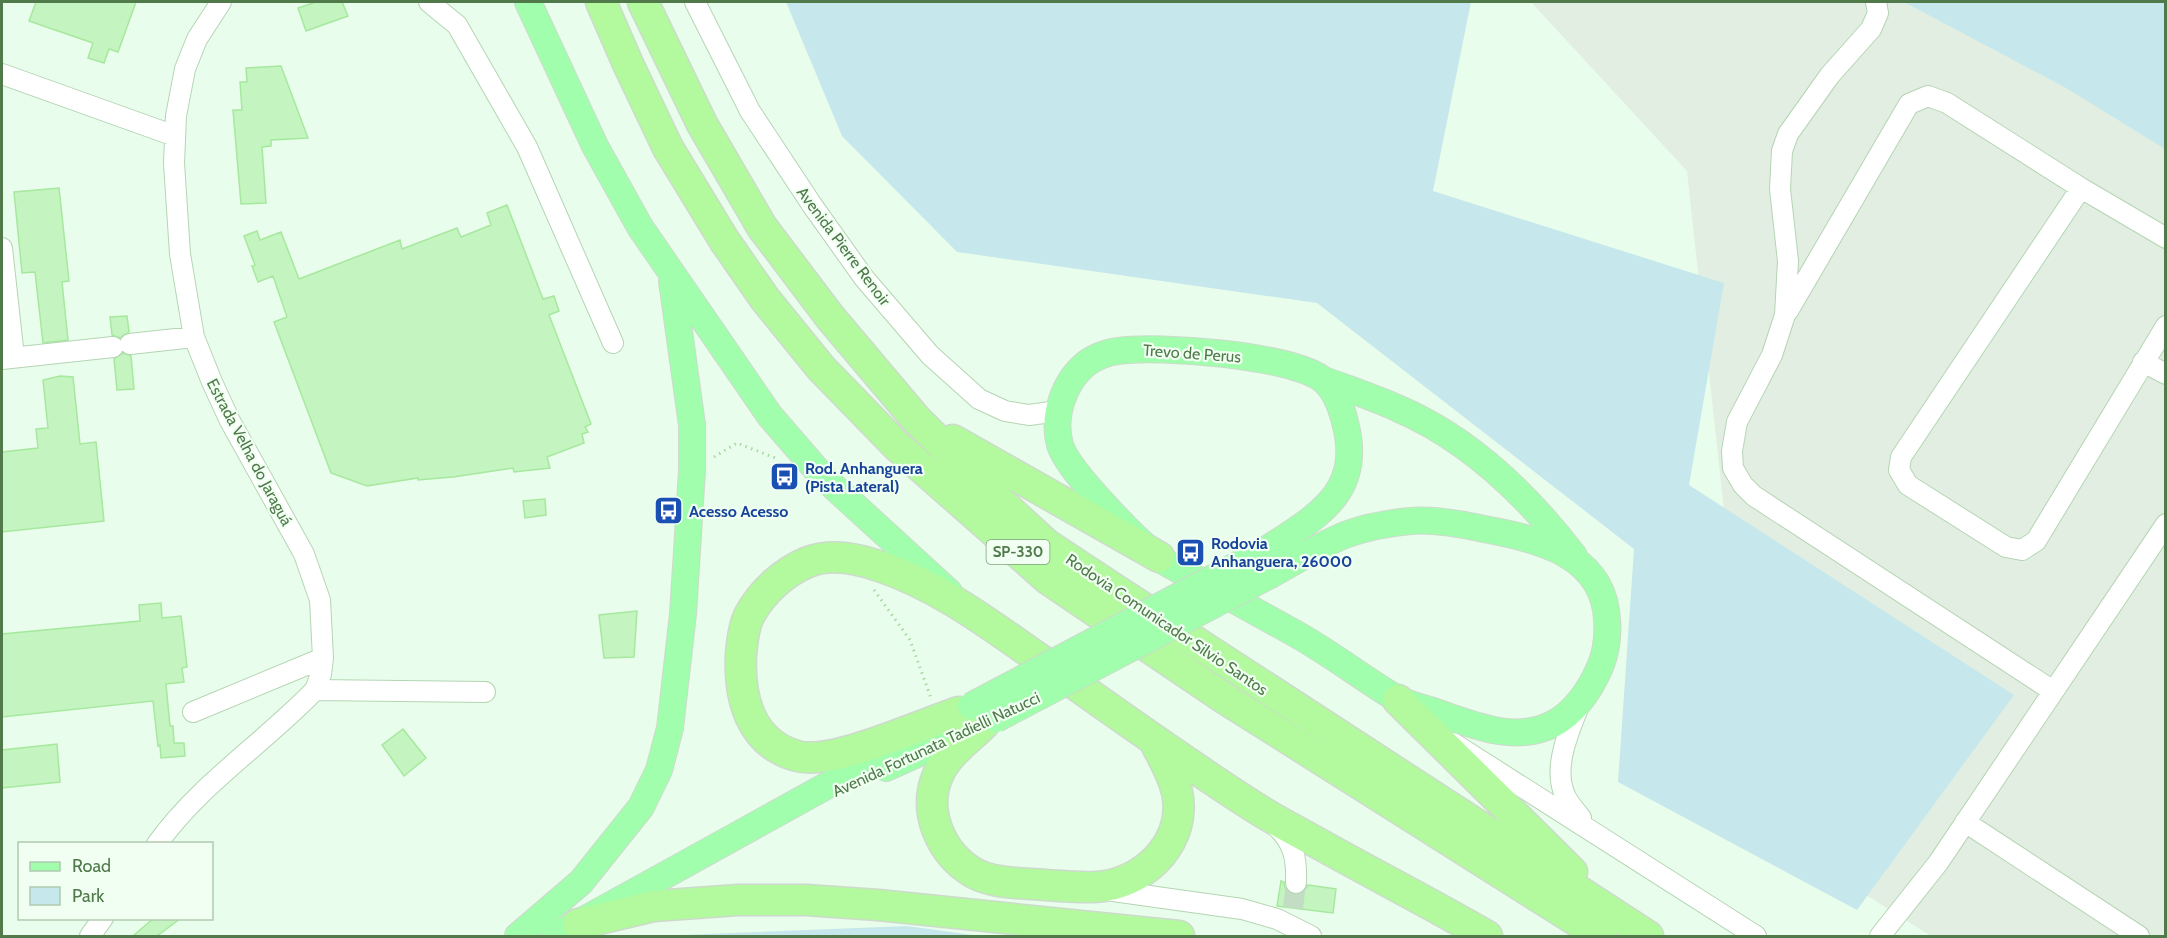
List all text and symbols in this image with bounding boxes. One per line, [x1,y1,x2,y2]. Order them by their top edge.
street label: Avenida Pierre Renoir [793,183,895,310]
street label: Trevo de Perus [1142,341,1242,366]
street label: Estrada Velha do Jaraguá [203,375,297,529]
place label: Rod. Anhanguera (Pista Lateral) [805,459,923,496]
bus stop icon: Rod. Anhanguera (Pista Lateral) [768,461,800,493]
bus stop icon: Acesso Acesso [652,495,684,527]
place label: Acesso Acesso [689,502,788,521]
place label: Rodovia Anhanguera, 26000 [1211,534,1352,571]
bus stop icon: Rodovia Anhanguera, 26000 [1174,536,1206,568]
road number: SP-330 [986,540,1050,564]
street label: Rodovia Comunicador Silvio Santos [1062,550,1272,699]
street label: Avenida Fortunata Tadielli Natucci [830,688,1043,801]
legend [18,842,213,920]
text: Road [72,855,111,877]
text: Park [72,885,105,907]

